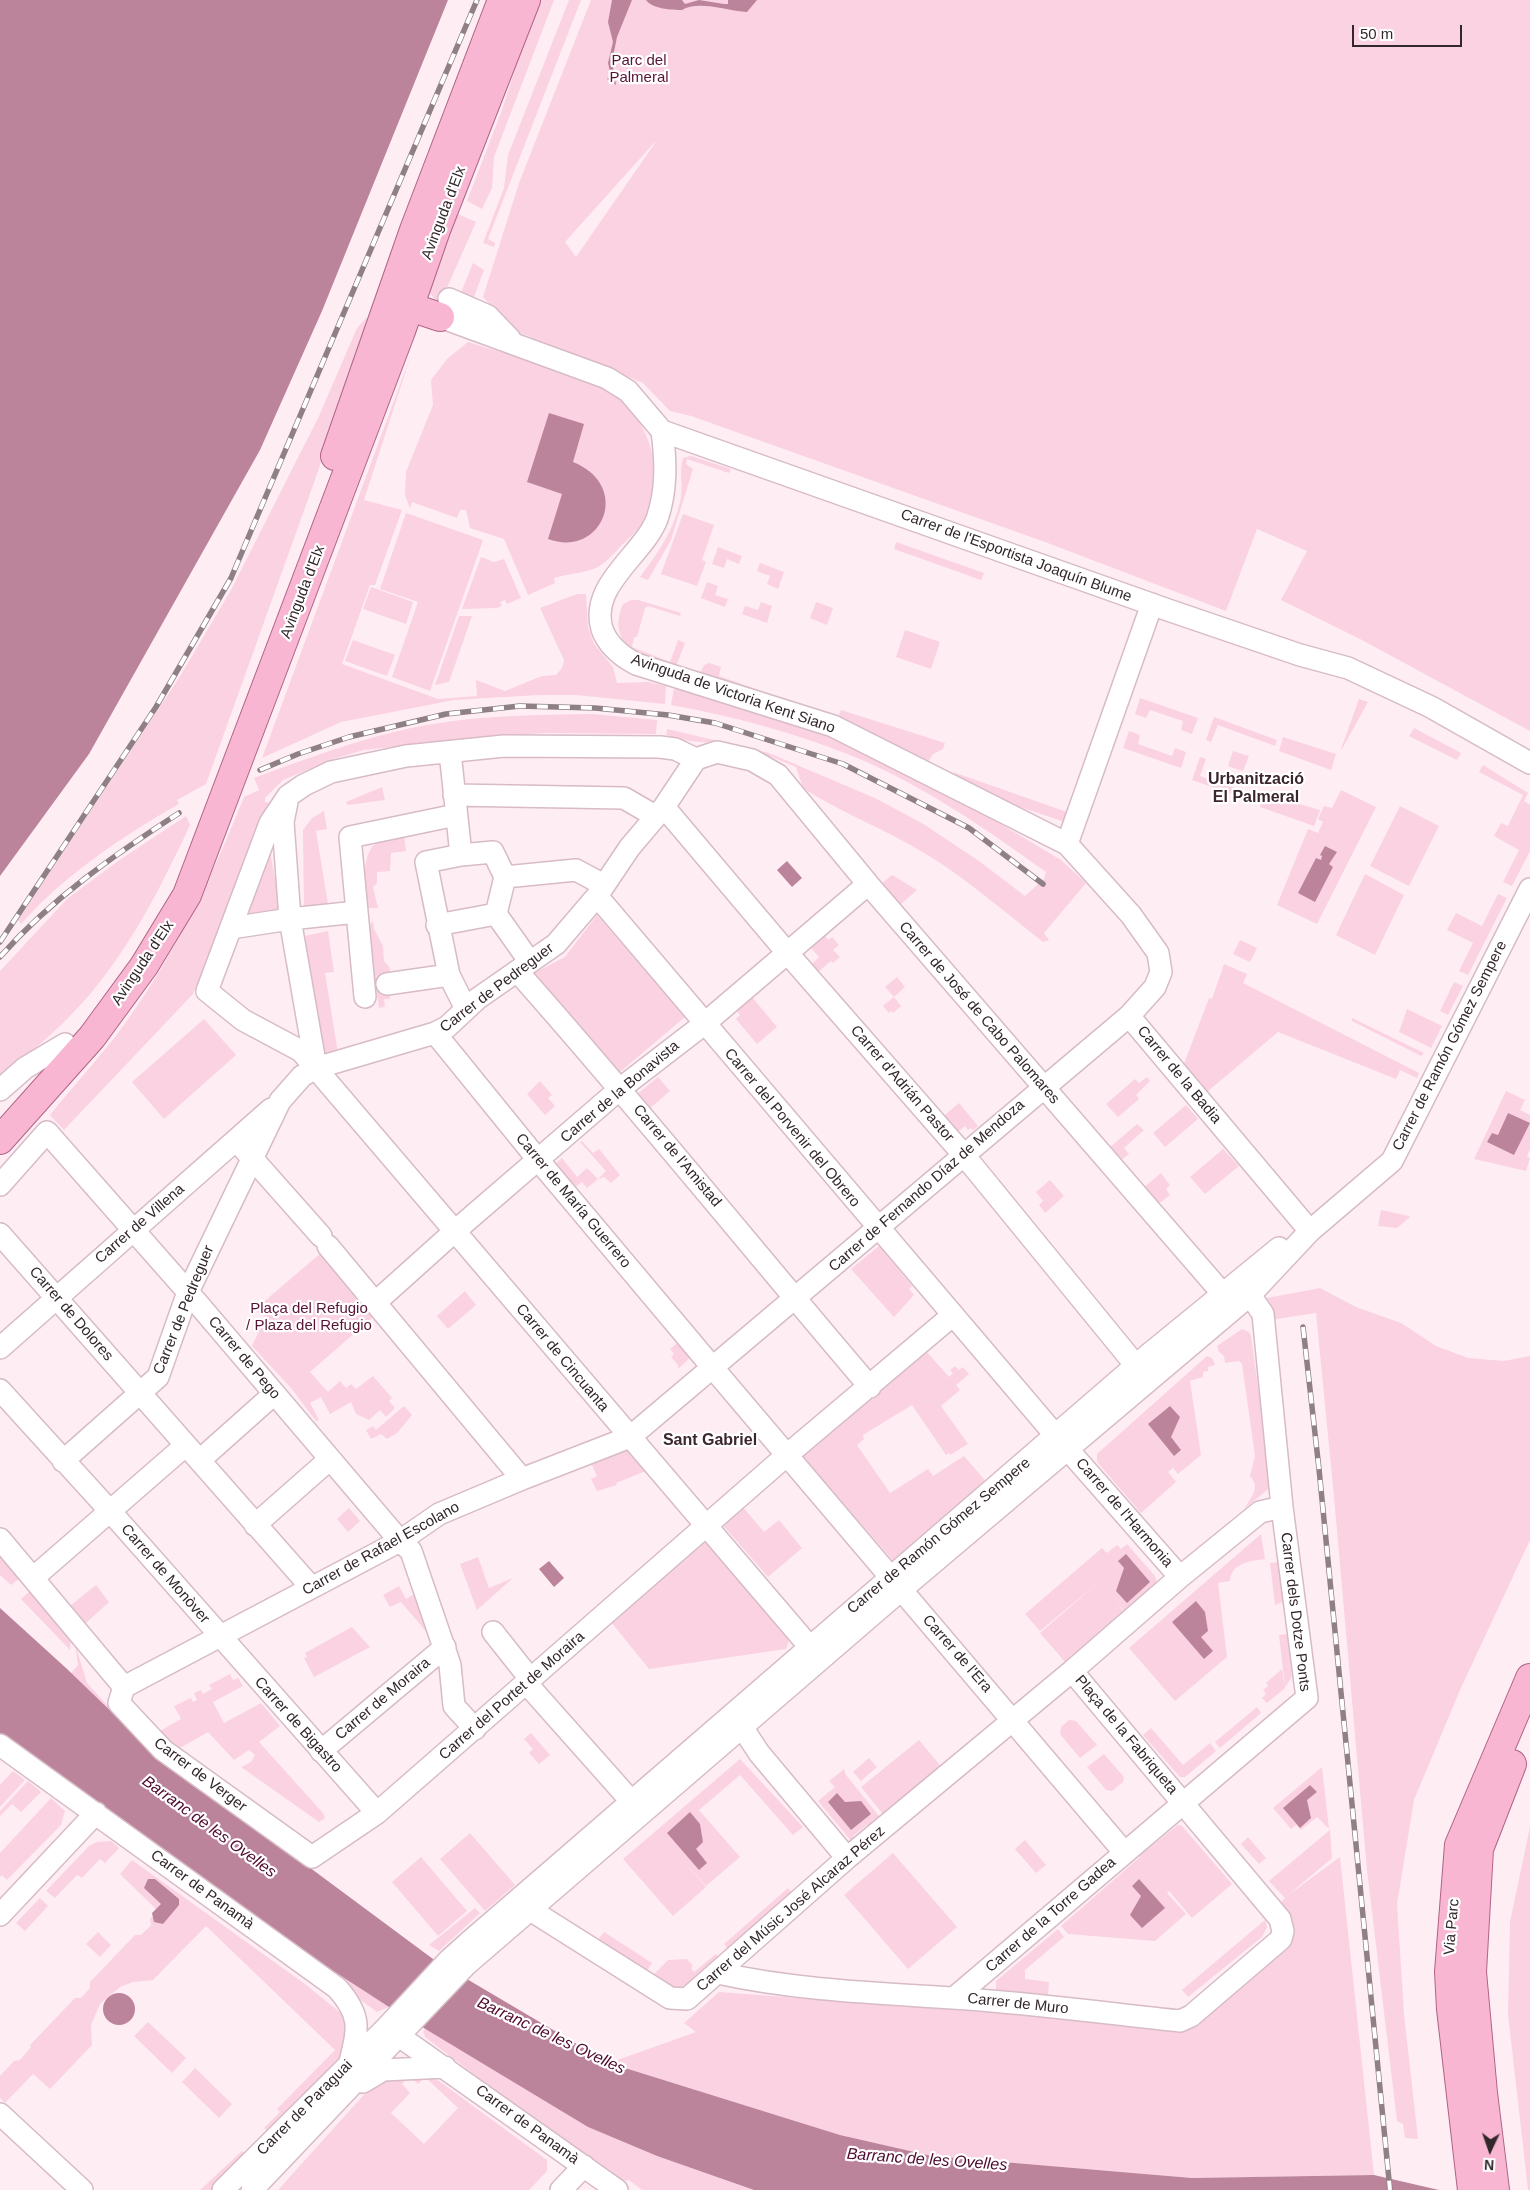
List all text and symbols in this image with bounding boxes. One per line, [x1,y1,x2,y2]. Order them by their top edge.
scale bar [1355,15,1465,47]
text: 50 m [1360,25,1393,42]
park label: Parc del Palmeral [609,52,669,87]
street label: Avinguda d'Elx [418,164,470,262]
street label: Carrer de l'Esportista Joaquín Blume [898,506,1134,606]
street label: Avinguda d'Elx [277,543,329,641]
street label: Avinguda de Victoria Kent Siano [629,651,837,737]
district label: Urbanització El Palmeral [1208,770,1304,808]
street label: Avinguda d'Elx [108,917,178,1009]
street label: Carrer de José de Cabo Palomares [895,918,1063,1108]
street label: Carrer de Ramón Gómez Sempere [1389,938,1511,1154]
street label: Carrer de Pedreguer [437,939,557,1037]
street label: Carrer d'Adrián Pastor [846,1022,958,1146]
street label: Carrer de la Badia [1133,1023,1225,1127]
street label: Carrer de la Bonavista [557,1037,683,1147]
street label: Carrer del Porvenir del Obrero [720,1045,864,1211]
street label: Carrer de Fernando Díaz de Mendoza [825,1096,1029,1276]
street label: Carrer de l'Amistad [629,1101,725,1211]
street label: Carrer de María Guerrero [511,1130,635,1272]
street label: Carrer de Villena [92,1180,188,1268]
street label: Carrer de Pedreguer [150,1243,218,1377]
street label: Carrer de Dolores [25,1263,117,1365]
park label: Plaça del Refugio / Plaza del Refugio [246,1300,372,1335]
street label: Carrer de Cincuanta [512,1300,612,1416]
street label: Carrer de Pego [204,1313,284,1403]
district label: Sant Gabriel [663,1431,757,1451]
street label: Carrer de Ramón Gómez Sempere [844,1454,1034,1618]
street label: Carrer de l'Harmonia [1072,1455,1176,1571]
street label: Carrer de Rafael Escolano [299,1498,463,1600]
street label: Carrer de Monòver [117,1521,213,1627]
street label: Carrer dels Dotze Ponts [1276,1531,1314,1693]
street label: Carrer de l'Era [918,1611,996,1697]
street label: Carrer del Portet de Moraira [436,1628,588,1764]
street label: Carrer de Moraira [332,1654,434,1744]
street label: Plaça de la Fabriqueta [1071,1672,1181,1798]
street label: Carrer de Bigastro [250,1673,346,1777]
street label: Carrer de Verger [150,1734,250,1816]
water label: Barranc de les Ovelles [138,1772,280,1882]
street label: Carrer del Músic José Alcaraz Pérez [693,1822,889,1996]
street label: Carrer de Panamà [147,1846,257,1934]
street label: Carrer de la Torre Gadea [982,1854,1120,1976]
street label: Via Parc [1441,1898,1463,1956]
street label: Carrer de Muro [966,1990,1070,2018]
water label: Barranc de les Ovelles [474,1993,628,2079]
street label: Carrer de Paraguai [254,2057,356,2159]
street label: Carrer de Panamà [472,2081,582,2169]
north arrow [1465,2125,1515,2175]
water label: Barranc de les Ovelles [846,2145,1008,2175]
text: N [1484,2157,1495,2173]

